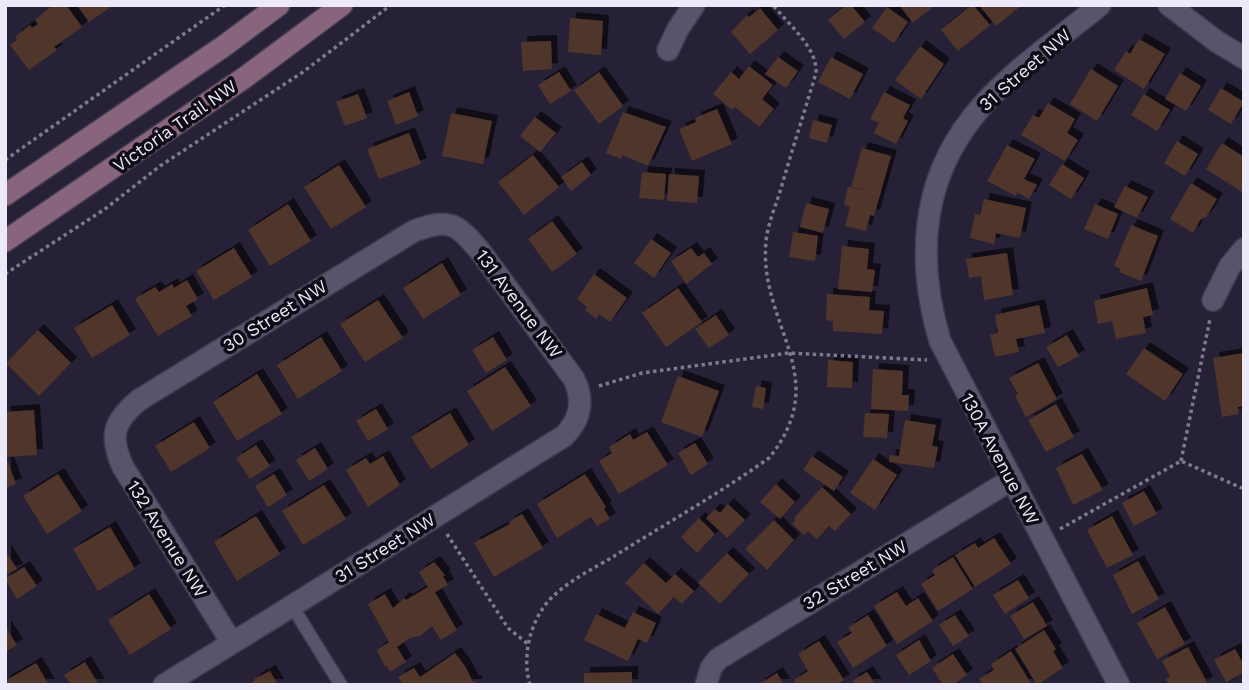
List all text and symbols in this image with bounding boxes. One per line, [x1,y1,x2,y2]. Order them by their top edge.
street label: 31 Street NW [975,24,1075,115]
street label: Victoria Trail NW [109,75,240,176]
street label: 131 Avenue NW [472,245,567,362]
street label: 30 Street NW [219,275,331,356]
street label: 130A Avenue NW [957,390,1044,528]
street label: 132 Avenue NW [123,476,212,601]
street label: 31 Street NW [331,508,439,587]
street label: 32 Street NW [799,535,911,614]

